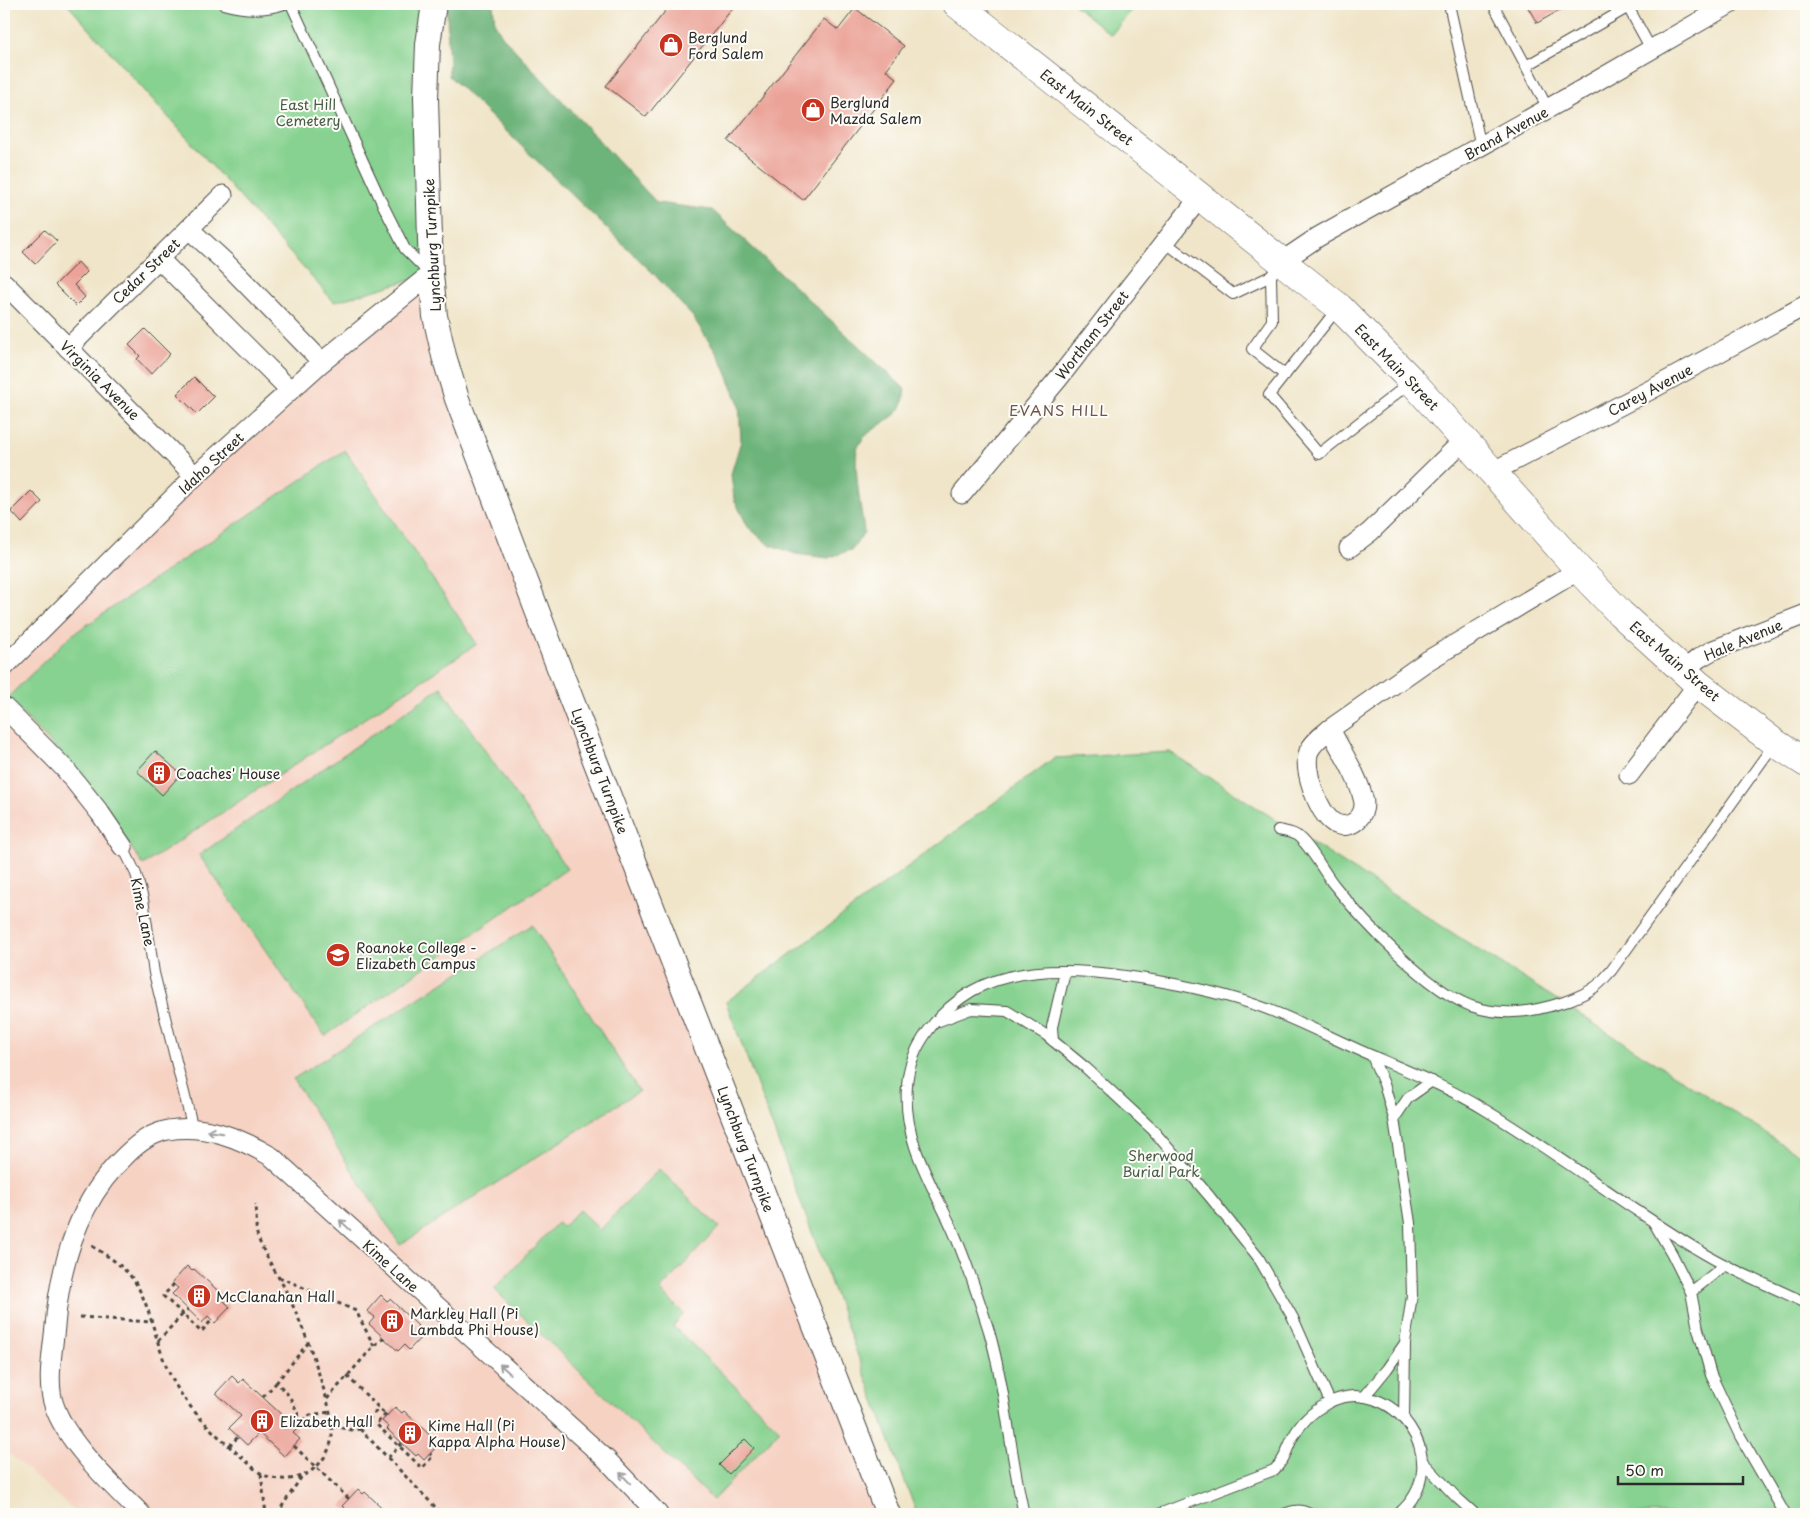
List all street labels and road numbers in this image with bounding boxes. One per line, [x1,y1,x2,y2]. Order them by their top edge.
street label: East Main Street [1036,64,1138,150]
street label: Brand Avenue [1460,101,1552,165]
street label: Lynchburg Turnpike [418,178,446,312]
street label: Cedar Street [107,233,185,309]
street label: Wortham Street [1050,286,1134,384]
street label: East Main Street [1350,319,1444,415]
street label: Virginia Avenue [55,335,145,425]
street label: Carey Avenue [1604,359,1696,421]
street label: Idaho Street [174,427,249,499]
street label: Hale Avenue [1701,614,1786,666]
street label: East Main Street [1625,616,1725,706]
street label: Lynchburg Turnpike [566,705,634,837]
street label: Kime Lane [125,876,161,948]
street label: Lynchburg Turnpike [712,1083,780,1215]
street label: Kime Lane [358,1235,424,1297]

